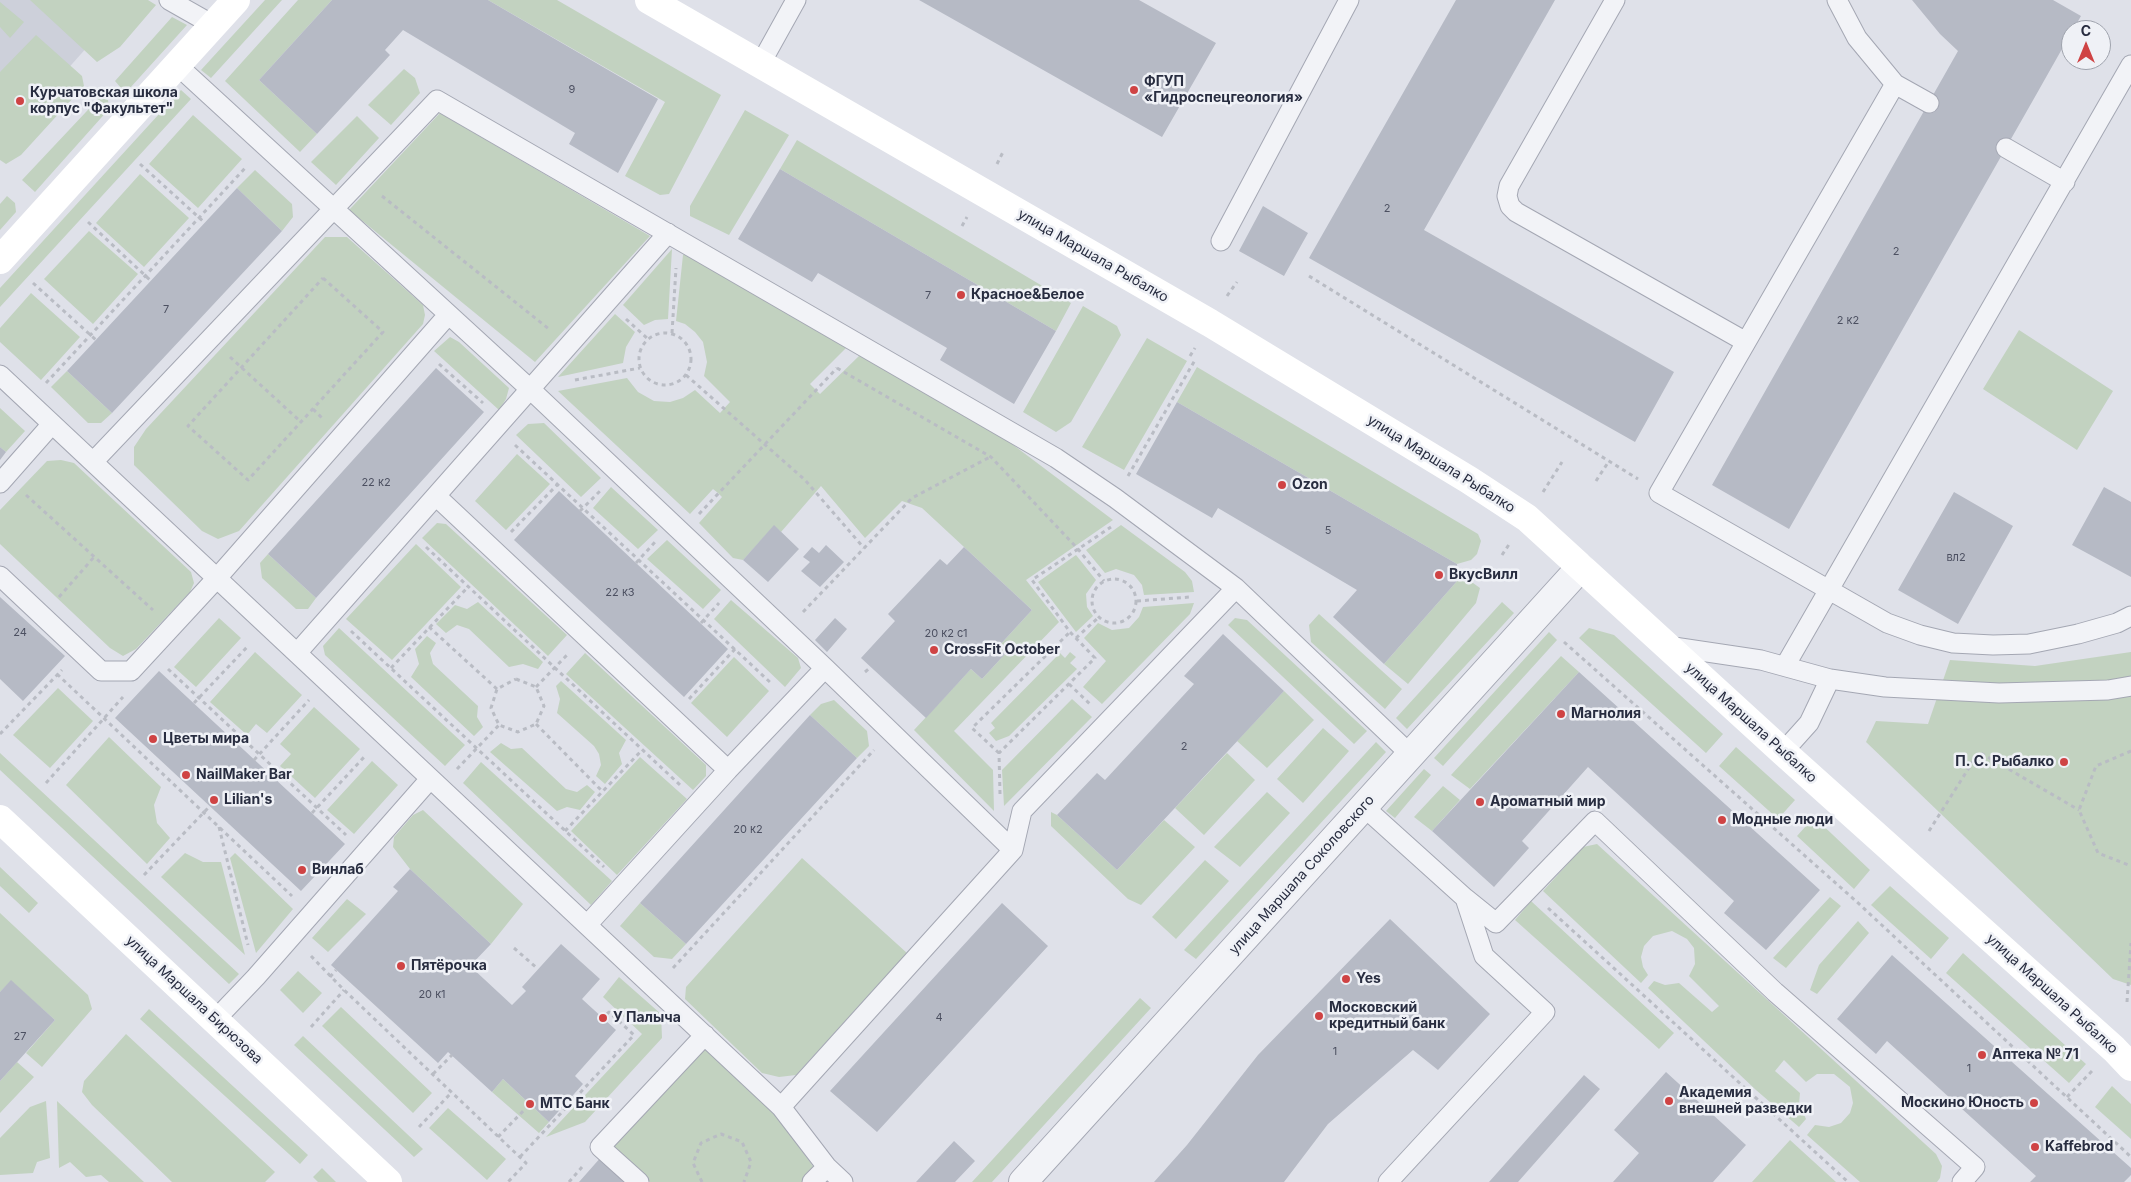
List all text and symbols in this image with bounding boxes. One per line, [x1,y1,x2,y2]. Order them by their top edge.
north arrow [2061,20,2111,70]
text: С [2081,22,2091,39]
place label: ФГУП «Гидроспецгеология» [1144,74,1303,106]
house number: 9 [569,83,575,97]
marker: ФГУП «Гидроспецгеология» [1128,84,1140,96]
place label: Курчатовская школа корпус "Факультет" [30,85,178,118]
marker: Курчатовская школа корпус "Факультет" [14,95,26,107]
house number: 2 [1384,202,1390,216]
street label: улица Маршала Рыбалко [1015,206,1171,306]
house number: 2 [1893,245,1899,259]
place label: Красное&Белое [971,287,1084,303]
house number: 7 [925,289,931,303]
marker: Красное&Белое [955,289,967,301]
house number: 7 [163,303,169,317]
house number: 2 к2 [1837,314,1859,328]
street label: улица Маршала Рыбалко [1364,412,1518,516]
house number: 22 к2 [361,476,391,490]
place label: Ozon [1292,477,1328,493]
marker: Ozon [1276,479,1288,491]
house number: 5 [1325,524,1331,538]
house number: вл2 [1946,551,1966,565]
place label: ВкусВилл [1449,567,1518,583]
marker: ВкусВилл [1433,569,1445,581]
house number: 22 к3 [605,586,635,600]
house number: 24 [13,626,27,640]
house number: 20 к2 с1 [925,627,967,641]
place label: CrossFit October [944,642,1060,658]
marker: CrossFit October [928,644,940,656]
street label: улица Маршала Рыбалко [1682,659,1820,787]
place label: Магнолия [1571,706,1641,722]
marker: Магнолия [1555,708,1567,720]
place label: Цветы мира [163,731,249,747]
marker: Цветы мира [147,733,159,745]
house number: 2 [1181,740,1187,754]
place label: П. С. Рыбалко [1955,754,2054,770]
marker: П. С. Рыбалко [2058,756,2070,768]
place label: NailMaker Bar [196,767,292,783]
marker: NailMaker Bar [180,769,192,781]
place label: Lilian's [224,792,272,808]
street label: улица Маршала Соколовского [1226,792,1378,958]
marker: Lilian's [208,794,220,806]
place label: Ароматный мир [1490,794,1606,810]
marker: Ароматный мир [1474,796,1486,808]
place label: Модные люди [1732,812,1833,828]
marker: Модные люди [1716,814,1728,826]
house number: 20 к2 [733,823,763,837]
place label: Винлаб [312,862,364,878]
marker: Винлаб [296,864,308,876]
street label: улица Маршала Рыбалко [1983,930,2121,1058]
street label: улица Маршала Бирюзова [122,932,266,1068]
place label: Пятёрочка [411,958,487,974]
marker: Пятёрочка [395,960,407,972]
place label: Yes [1356,971,1381,987]
marker: Yes [1340,973,1352,985]
house number: 20 к1 [418,988,446,1002]
place label: Московский кредитный банк [1329,1000,1445,1032]
place label: У Палыча [613,1010,681,1026]
marker: Московский кредитный банк [1313,1010,1325,1022]
house number: 4 [935,1011,943,1025]
marker: У Палыча [597,1012,609,1024]
house number: 27 [14,1030,26,1044]
house number: 1 [1333,1045,1337,1059]
place label: Аптека № 71 [1992,1047,2079,1063]
marker: Аптека № 71 [1976,1049,1988,1061]
house number: 1 [1967,1062,1971,1076]
place label: Академия внешней разведки [1679,1085,1812,1118]
marker: Академия внешней разведки [1663,1095,1675,1107]
place label: Москино Юность [1901,1095,2024,1111]
place label: МТС Банк [540,1096,610,1112]
marker: Москино Юность [2028,1097,2040,1109]
marker: МТС Банк [524,1098,536,1110]
place label: Kaffebrod [2045,1139,2113,1155]
marker: Kaffebrod [2029,1141,2041,1153]

